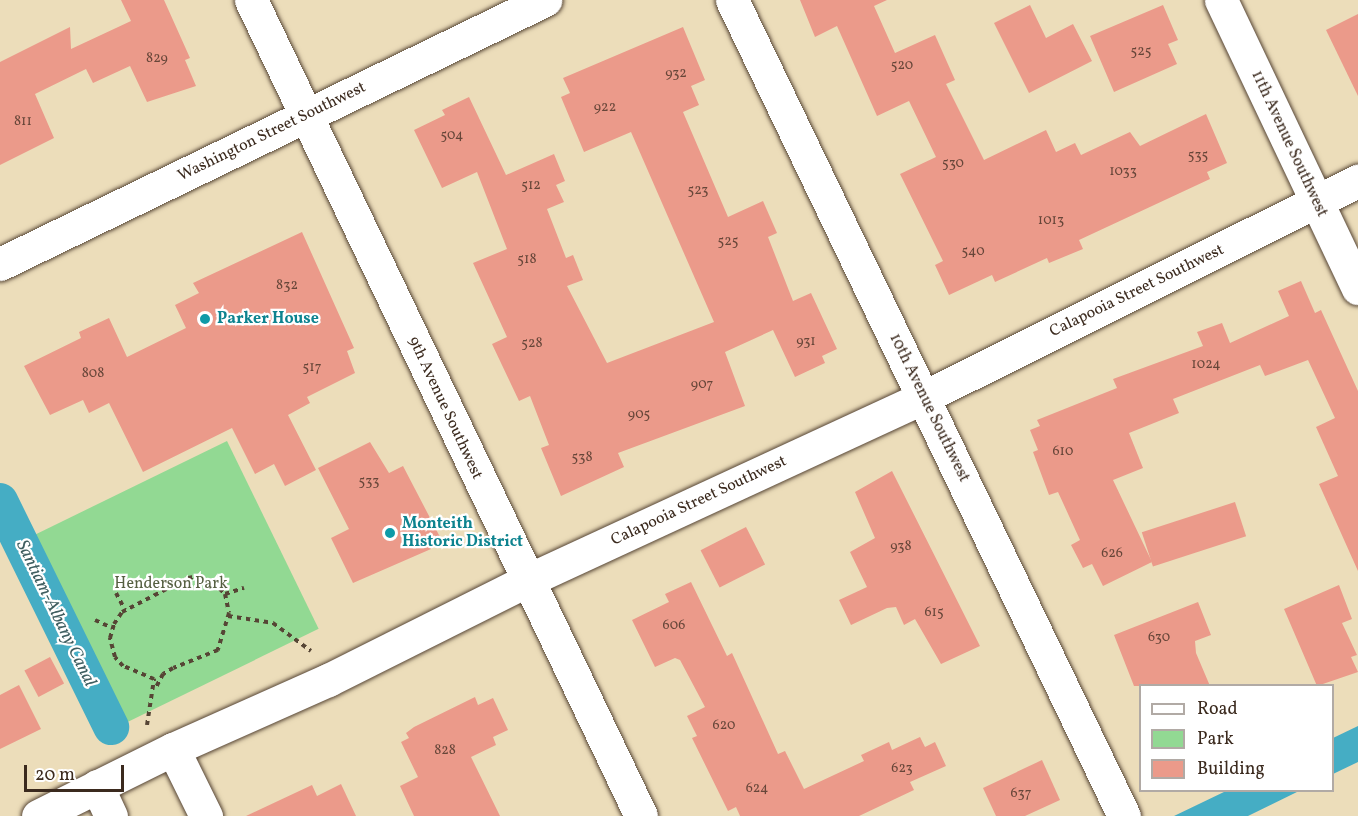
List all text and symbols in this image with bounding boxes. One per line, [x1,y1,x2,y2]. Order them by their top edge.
house number: 525 [1131,44,1151,60]
house number: 829 [146,51,168,67]
house number: 520 [891,58,913,74]
house number: 932 [665,66,687,82]
street label: 11th Avenue Southwest [1247,68,1331,220]
street label: Washington Street Southwest [175,78,369,186]
house number: 922 [594,100,616,116]
house number: 811 [14,114,32,130]
house number: 504 [441,128,463,144]
house number: 535 [1188,148,1208,164]
house number: 530 [942,156,964,172]
house number: 1033 [1109,164,1137,180]
house number: 512 [521,178,541,194]
house number: 523 [687,183,709,199]
house number: 1013 [1038,213,1064,229]
house number: 525 [718,234,738,250]
street label: Calapooia Street Southwest [1047,240,1227,342]
house number: 540 [961,244,985,260]
house number: 518 [517,252,537,268]
house number: 832 [276,278,298,294]
place label: Parker House [217,309,319,329]
marker: Parker House [198,312,212,326]
street label: 10th Avenue Southwest [885,331,973,485]
street label: 9th Avenue Southwest [403,334,487,482]
house number: 931 [796,334,816,350]
house number: 528 [521,336,543,352]
house number: 1024 [1191,357,1221,373]
house number: 517 [303,360,321,376]
house number: 808 [82,366,104,382]
house number: 907 [691,377,713,393]
house number: 905 [628,407,650,423]
house number: 610 [1053,444,1073,460]
house number: 538 [571,450,593,466]
street label: Calapooia Street Southwest [608,452,790,550]
house number: 533 [359,474,379,490]
place label: Monteith Historic District [402,514,523,552]
marker: Monteith Historic District [383,526,397,540]
water label: Santiam-Albany Canal [10,537,100,691]
house number: 938 [890,539,912,555]
house number: 626 [1101,546,1123,562]
park label: Henderson Park [114,574,228,594]
house number: 615 [924,605,944,621]
house number: 606 [663,618,685,634]
house number: 630 [1148,630,1170,646]
legend [1139,684,1334,792]
text: Road [1197,697,1238,722]
house number: 620 [713,718,735,734]
text: Park [1197,727,1234,752]
house number: 828 [434,743,456,759]
scale bar [27,753,128,791]
text: Building [1197,757,1265,782]
house number: 623 [891,761,913,777]
text: 20 m [35,763,75,788]
house number: 624 [746,781,768,797]
house number: 637 [1011,786,1031,802]

